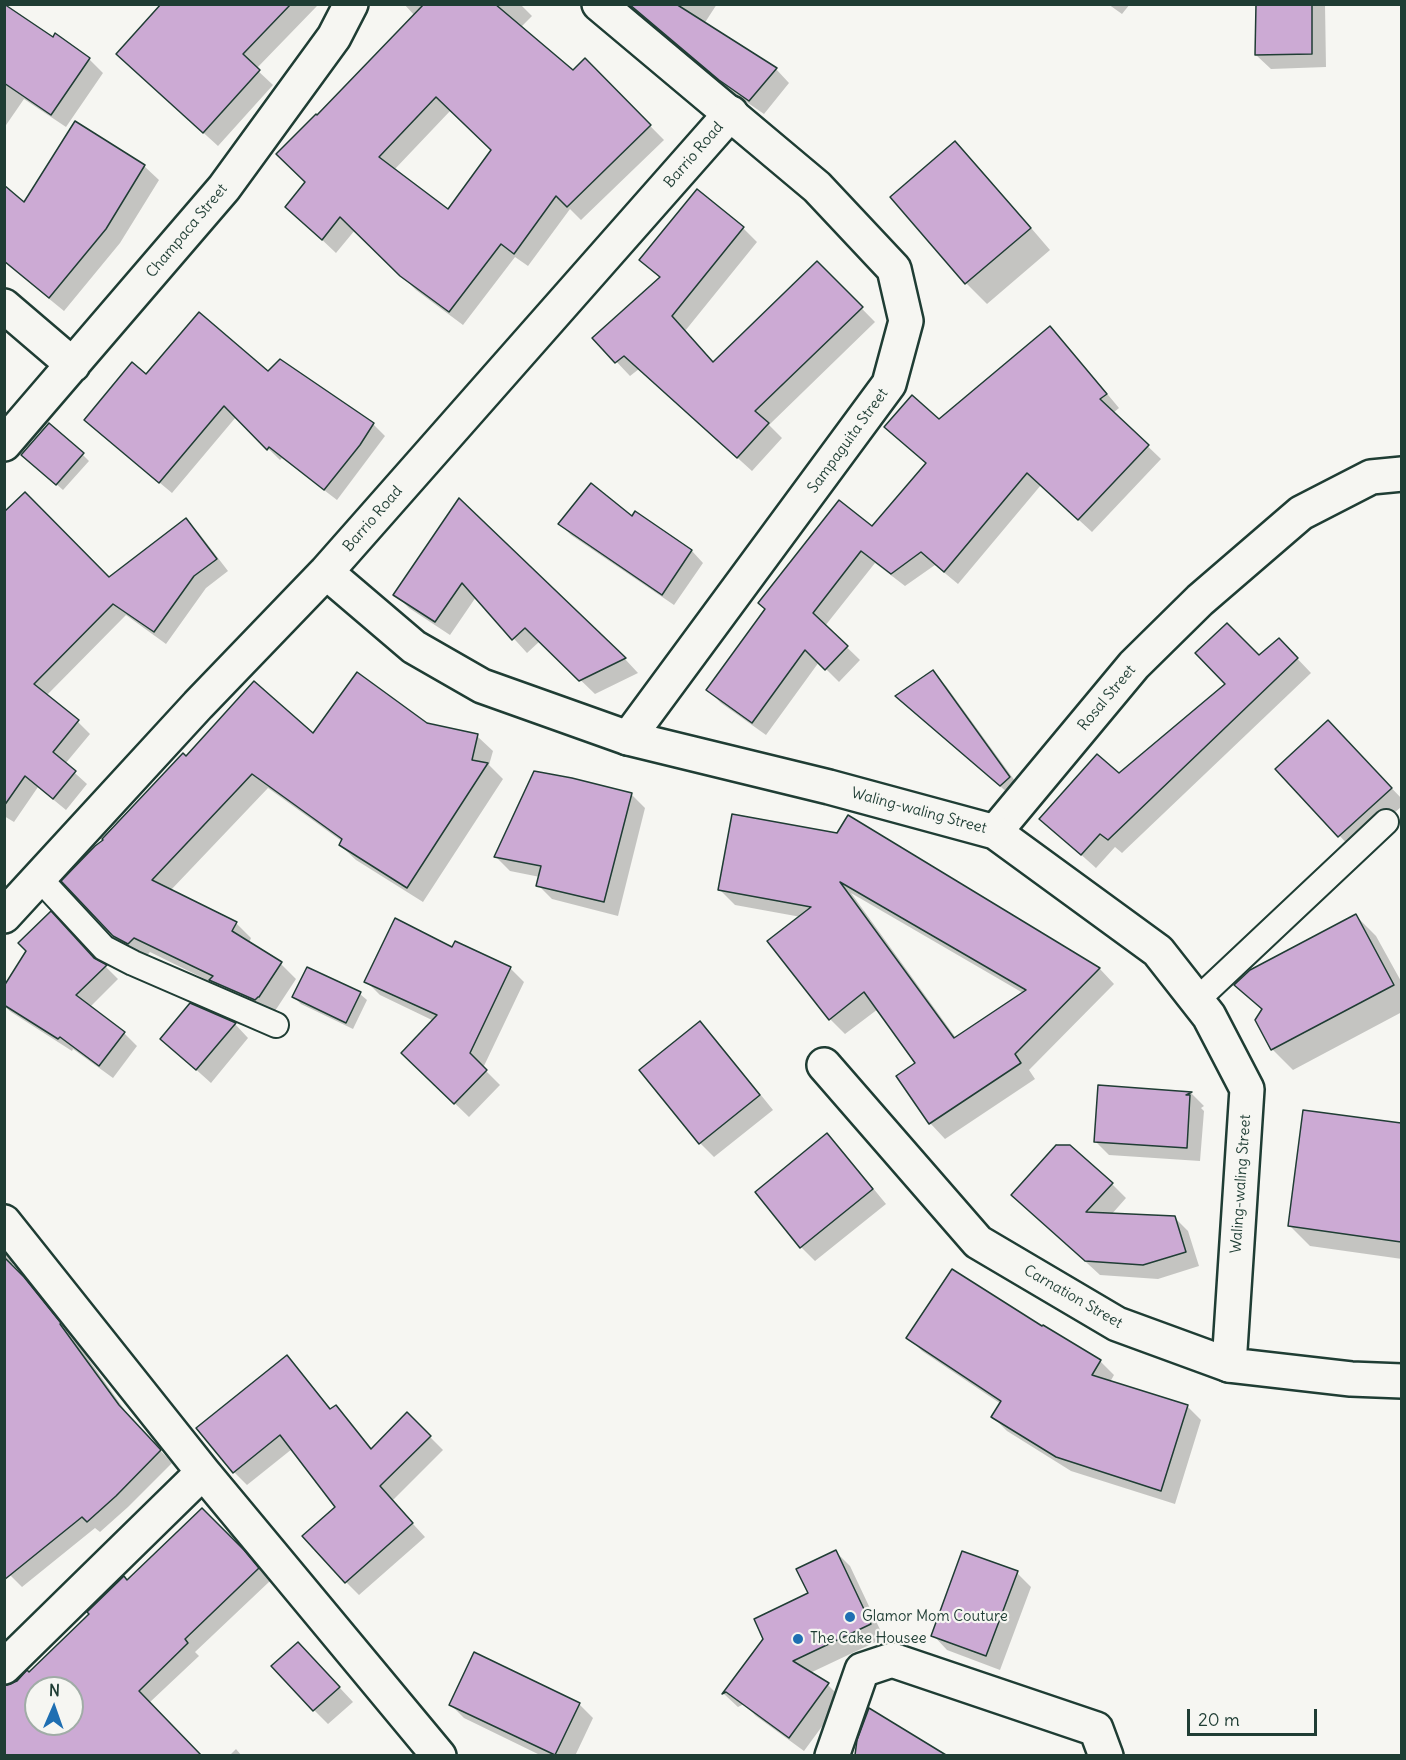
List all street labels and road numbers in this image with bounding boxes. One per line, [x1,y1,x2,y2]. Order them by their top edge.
street label: Barrio Road [661,118,727,192]
street label: Champaca Street [143,180,231,282]
street label: Sampaguita Street [804,385,892,497]
street label: Barrio Road [340,482,406,556]
street label: Rosal Street [1074,661,1140,735]
street label: Waling-waling Street [849,784,989,838]
street label: Waling-waling Street [1227,1114,1255,1254]
street label: Carnation Street [1021,1262,1125,1332]

